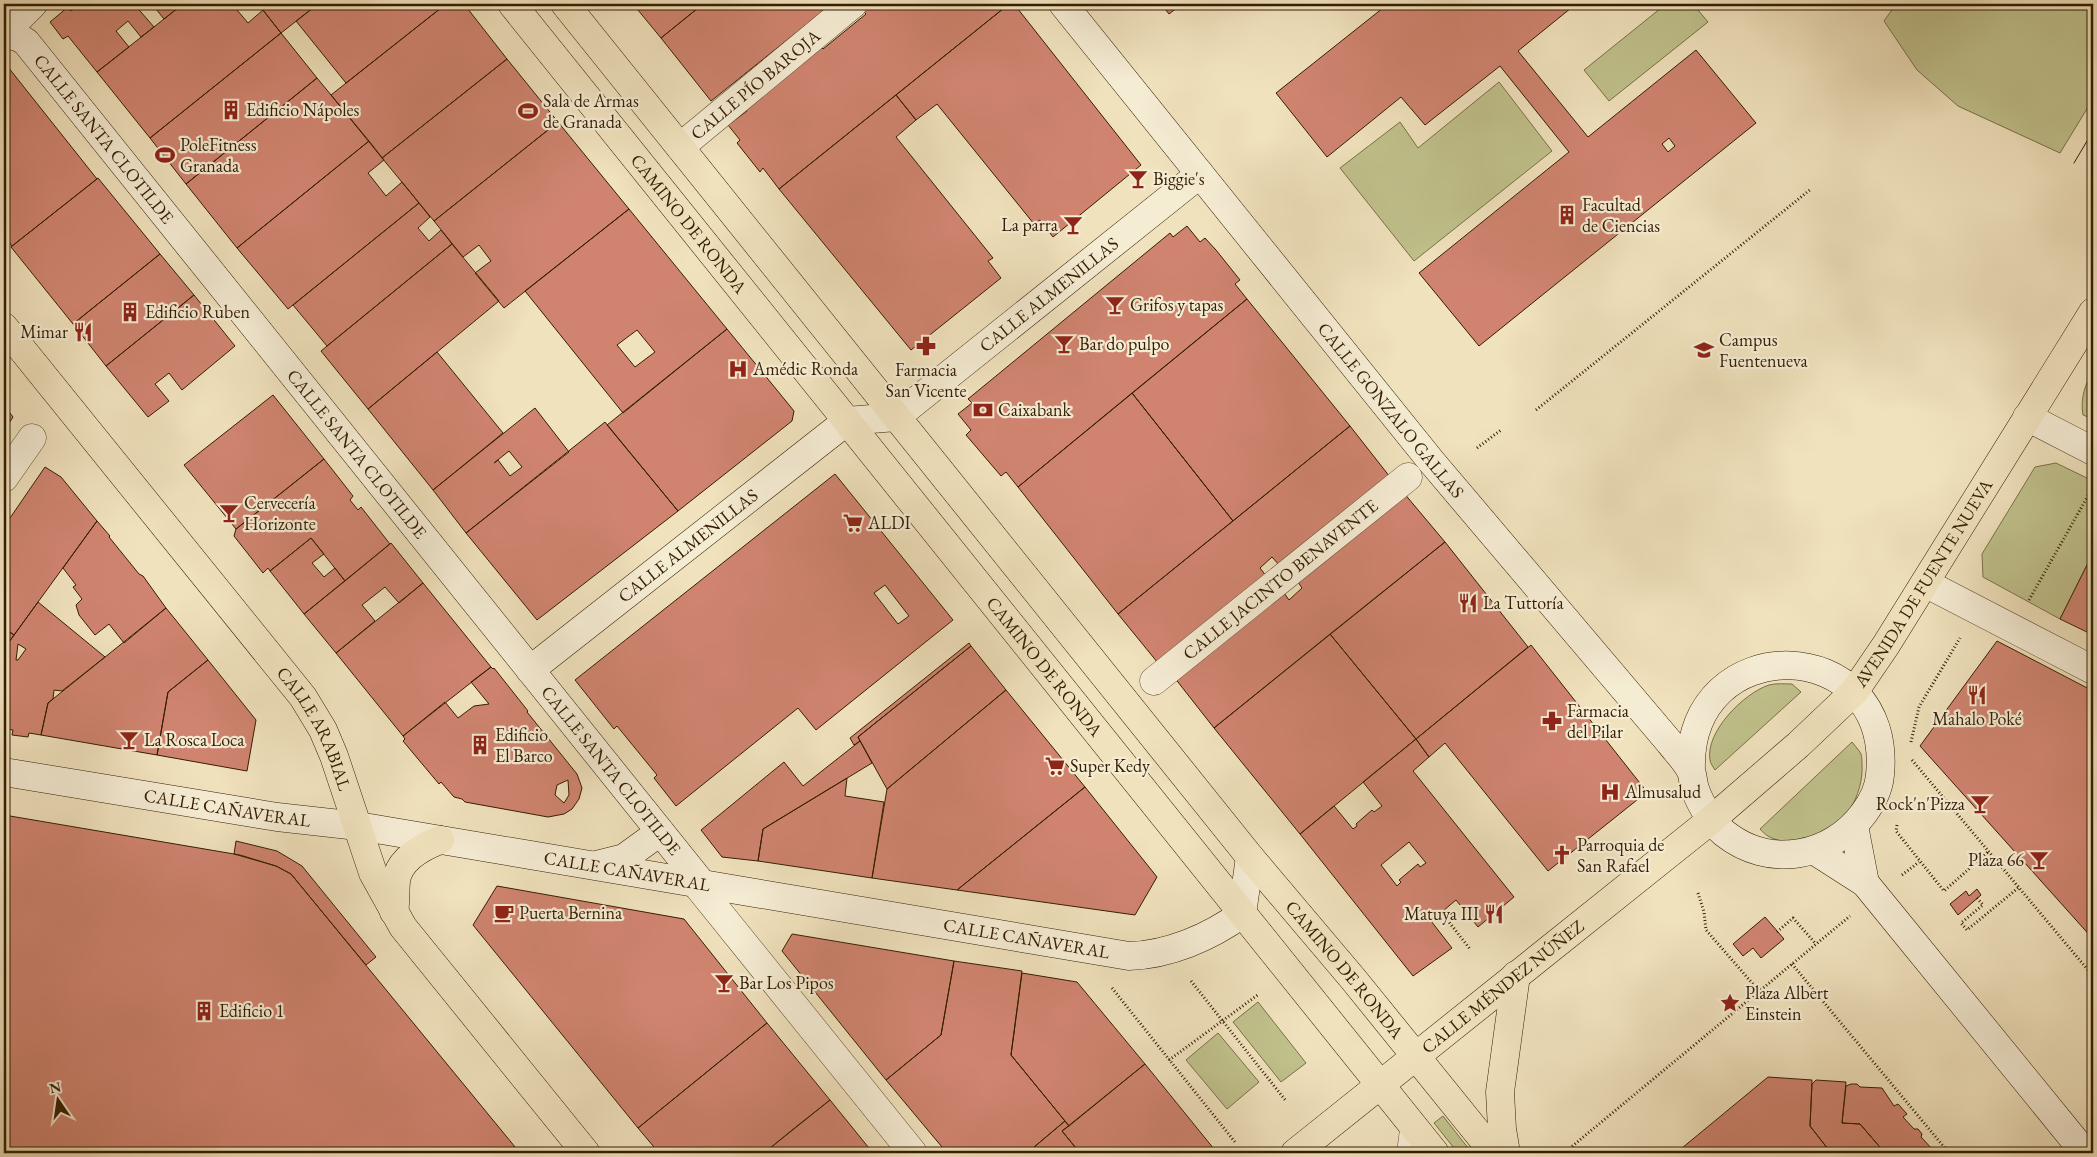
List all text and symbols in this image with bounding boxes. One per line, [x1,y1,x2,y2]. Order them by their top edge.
street label: CALLE PÍO BAROJA [686,23,825,145]
street label: CALLE SANTA CLOTILDE [29,49,179,228]
place label: Sala de Armas de Granada [543,89,639,133]
place label: Edificio Nápoles [246,98,360,121]
building icon: Edificio Nápoles [220,99,242,121]
sports icon: Sala de Armas de Granada [517,100,539,122]
place label: PoleFitness Granada [180,133,257,177]
sports icon: PoleFitness Granada [154,144,176,166]
street label: CAMINO DE RONDA [626,149,752,299]
place label: Biggie's [1153,167,1205,190]
bar icon: Biggie's [1127,168,1149,190]
place label: Facultad de Ciencias [1582,193,1660,237]
building icon: Facultad de Ciencias [1556,204,1578,226]
place label: La parra [1001,213,1059,236]
bar icon: La parra [1062,214,1084,236]
street label: CALLE ALMENILLAS [974,232,1123,357]
place label: Grifos y tapas [1130,293,1224,316]
bar icon: Grifos y tapas [1104,294,1126,316]
place label: Edificio Ruben [145,300,250,323]
building icon: Edificio Ruben [119,301,141,323]
street label: CALLE GONZALO GALLAS [1313,317,1469,503]
place label: Mimar [20,320,68,343]
restaurant icon: Mimar [72,321,94,343]
place label: Campus Fuentenueva [1719,328,1809,372]
place label: Bar do pulpo [1079,332,1169,355]
bar icon: Bar do pulpo [1053,333,1075,355]
pharmacy icon: Farmacia San Vicente [915,335,937,357]
school or university icon: Campus Fuentenueva [1693,339,1715,361]
place label: Amédic Ronda [752,357,859,380]
hospital icon: Amédic Ronda [727,358,749,380]
place label: Farmacia San Vicente [886,358,966,402]
street label: CALLE SANTA CLOTILDE [282,364,432,543]
place label: Caixabank [998,398,1072,421]
bank icon: Caixabank [972,399,994,421]
street label: AVENIDA DE FUENTE NUEVA [1848,474,1998,692]
street label: CALLE ALMENILLAS [613,483,762,608]
place label: Cervecería Horizonte [244,491,316,535]
street label: CALLE JACINTO BENAVENTE [1178,494,1382,665]
bar icon: Cervecería Horizonte [218,502,240,524]
place label: ALDI [867,511,911,534]
supermarket icon: ALDI [842,512,864,534]
place label: La Tuttoría [1483,591,1564,614]
street label: CAMINO DE RONDA [982,592,1108,741]
restaurant icon: La Tuttoría [1457,592,1479,614]
street label: CALLE ARABIAL [272,662,357,794]
street label: CALLE SANTA CLOTILDE [536,681,686,860]
restaurant icon: Mahalo Poké [1966,684,1988,706]
place label: Farmacia del Pilar [1567,699,1630,743]
place label: Mahalo Poké [1932,707,2022,730]
pharmacy icon: Farmacia del Pilar [1541,710,1563,732]
place label: Edificio El Barco [495,723,553,767]
place label: La Rosca Loca [144,728,245,751]
bar icon: La Rosca Loca [118,729,140,751]
building icon: Edificio El Barco [469,734,491,756]
place label: Super Kedy [1070,754,1150,777]
supermarket icon: Super Kedy [1044,755,1066,777]
place label: Almusalud [1624,780,1702,803]
hospital icon: Almusalud [1599,781,1621,803]
street label: CALLE CAÑAVERAL [142,783,312,832]
place label: Rock'n'Pizza [1876,792,1966,815]
bar icon: Rock'n'Pizza [1969,793,1991,815]
place label: Parroquia de San Rafael [1577,833,1664,877]
church icon: Parroquia de San Rafael [1551,844,1573,866]
street label: CALLE CAÑAVERAL [542,846,712,896]
place label: Plaza 66 [1968,848,2024,871]
bar icon: Plaza 66 [2028,849,2050,871]
street label: CAMINO DE RONDA [1281,895,1409,1044]
place label: Puerta Bernina [519,901,623,924]
cafe icon: Puerta Bernina [493,902,515,924]
place label: Matuya III [1404,902,1479,925]
restaurant icon: Matuya III [1483,903,1505,925]
street label: CALLE CAÑAVERAL [942,913,1112,964]
street label: CALLE MÉNDEZ NÚÑEZ [1416,914,1588,1058]
place label: Bar Los Pipos [739,971,834,994]
bar icon: Bar Los Pipos [713,972,735,994]
place label: Plaza Albert Einstein [1745,981,1829,1025]
place icon: Plaza Albert Einstein [1719,992,1741,1014]
place label: Edificio 1 [219,999,284,1022]
building icon: Edificio 1 [193,1000,215,1022]
north arrow [32,1074,82,1124]
text: N [48,1077,63,1097]

